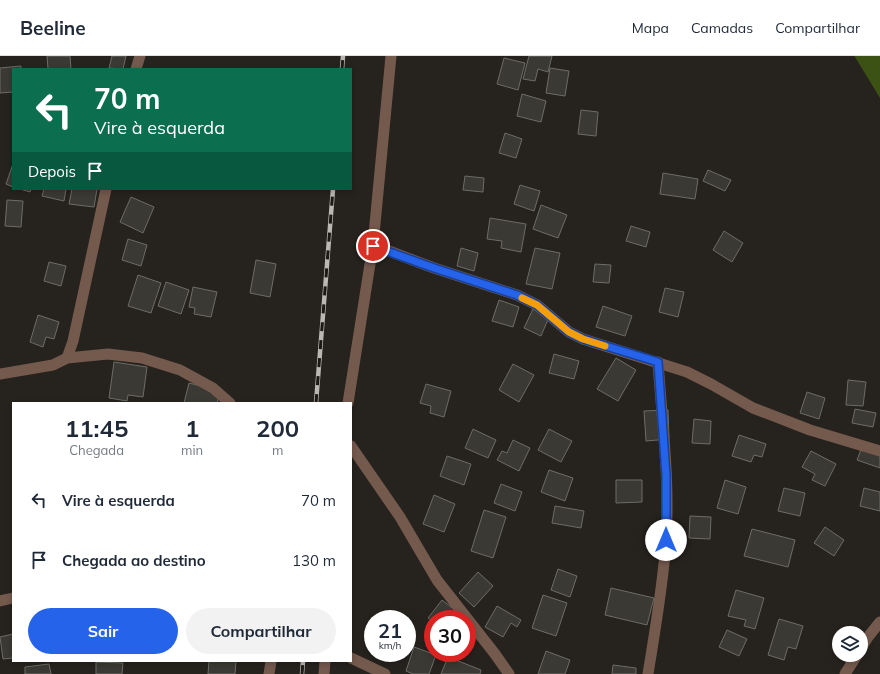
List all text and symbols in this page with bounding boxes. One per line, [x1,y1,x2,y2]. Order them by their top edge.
text: Beeline [20,16,86,40]
text: Mapa [632,19,669,37]
text: Camadas [691,19,753,37]
text: Compartilhar [775,19,860,37]
text: 70 m [94,81,160,116]
icon: left [28,84,80,136]
text: Vire à esquerda [94,116,225,139]
icon: arrive [84,160,106,182]
text: Depois [28,162,76,181]
pin [356,229,390,263]
icon: arrive [362,235,384,257]
text: 11:45 [65,413,128,443]
text: 1 [185,413,199,443]
text: 200 [256,413,299,443]
text: Chegada [69,442,124,458]
text: min [181,442,203,458]
text: m [272,442,283,458]
icon: left [28,489,50,511]
text: Vire à esquerda [62,491,175,510]
text: 70 m [301,491,336,510]
position arrow [645,519,687,561]
icon: arrive [28,549,50,571]
text: Chegada ao destino [62,551,206,570]
text: 130 m [292,551,336,570]
button: Sair [28,608,178,654]
button: Compartilhar [186,608,336,654]
speed limit sign: 30 [424,610,476,662]
text: 21 [378,618,402,643]
map controls [832,626,868,662]
button: layers [832,626,868,662]
text: km/h [379,639,401,652]

